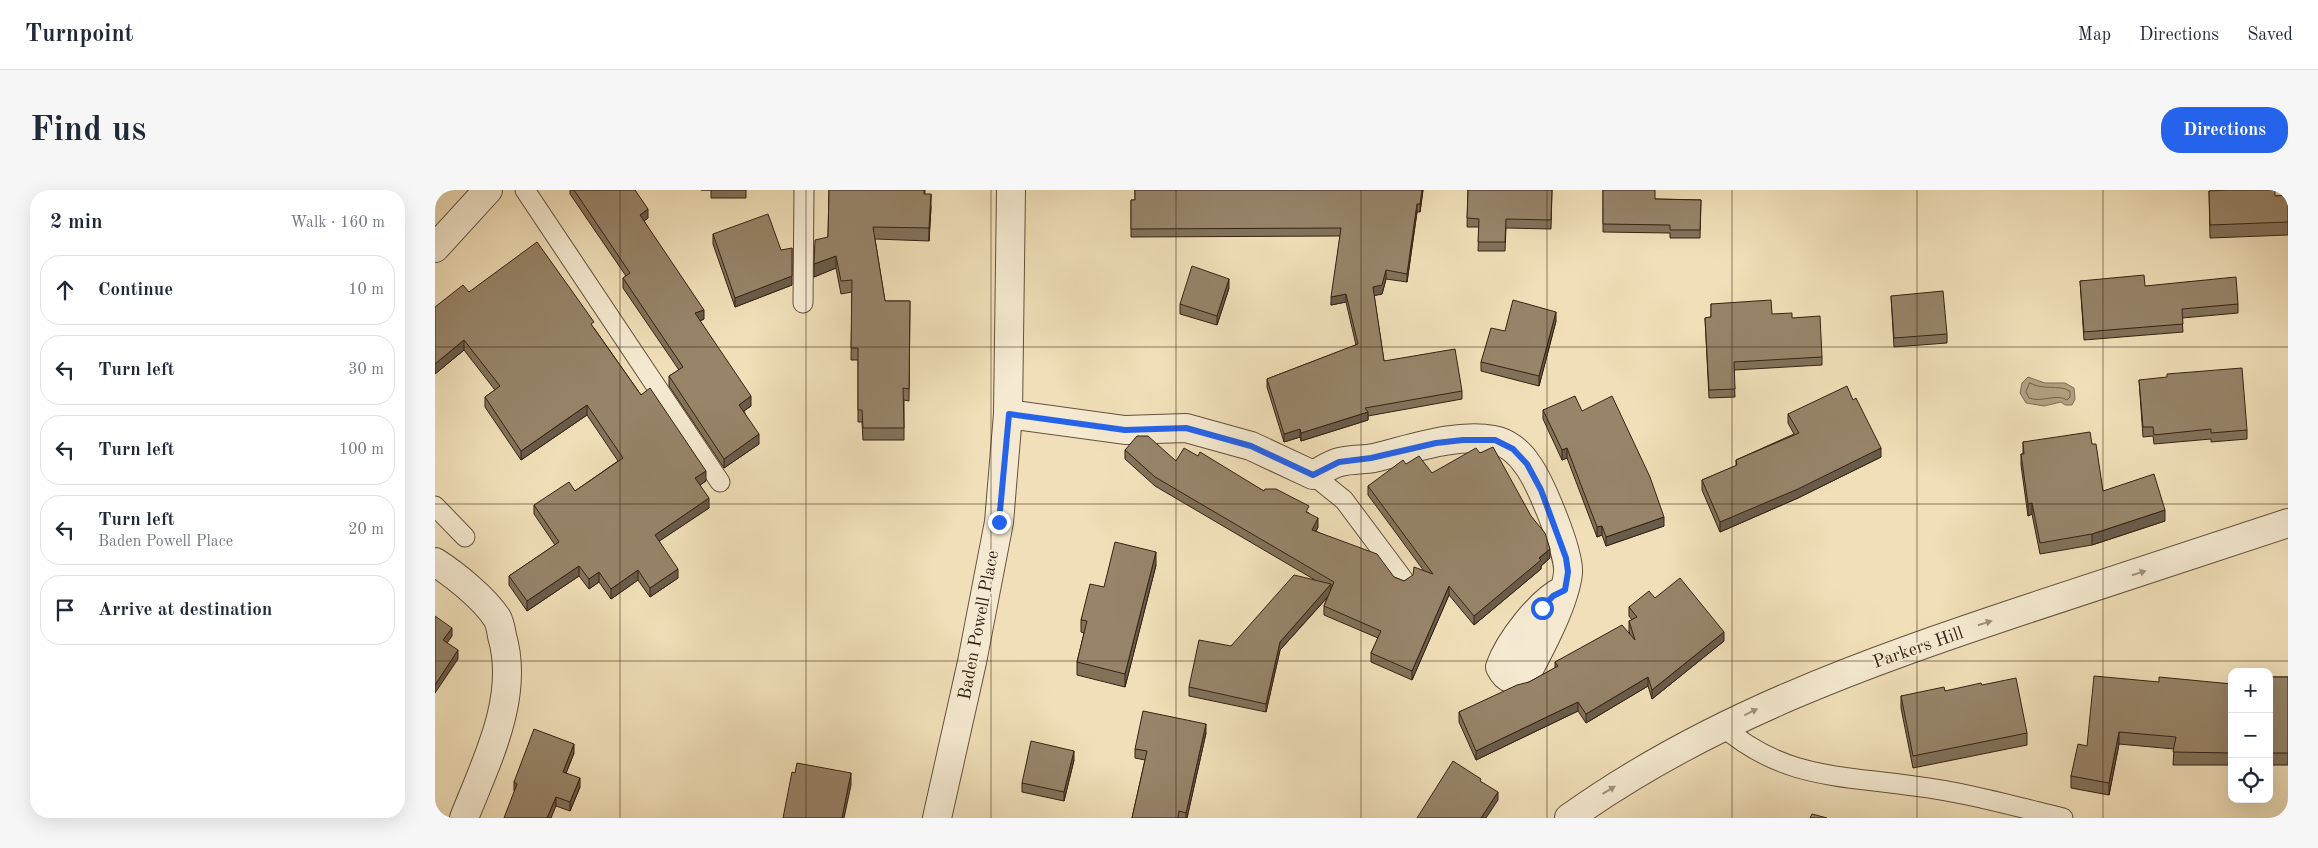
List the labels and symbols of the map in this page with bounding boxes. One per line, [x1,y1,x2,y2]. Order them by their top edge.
route end [988,511,1011,534]
street label: Baden Powell Place [956,549,1002,701]
one-way arrow [2132,568,2147,576]
route start [1531,597,1554,620]
one-way arrow [1977,619,1992,627]
street label: Parkers Hill [1871,624,1966,672]
one-way arrow [1744,708,1758,716]
one-way arrow [1602,786,1615,795]

